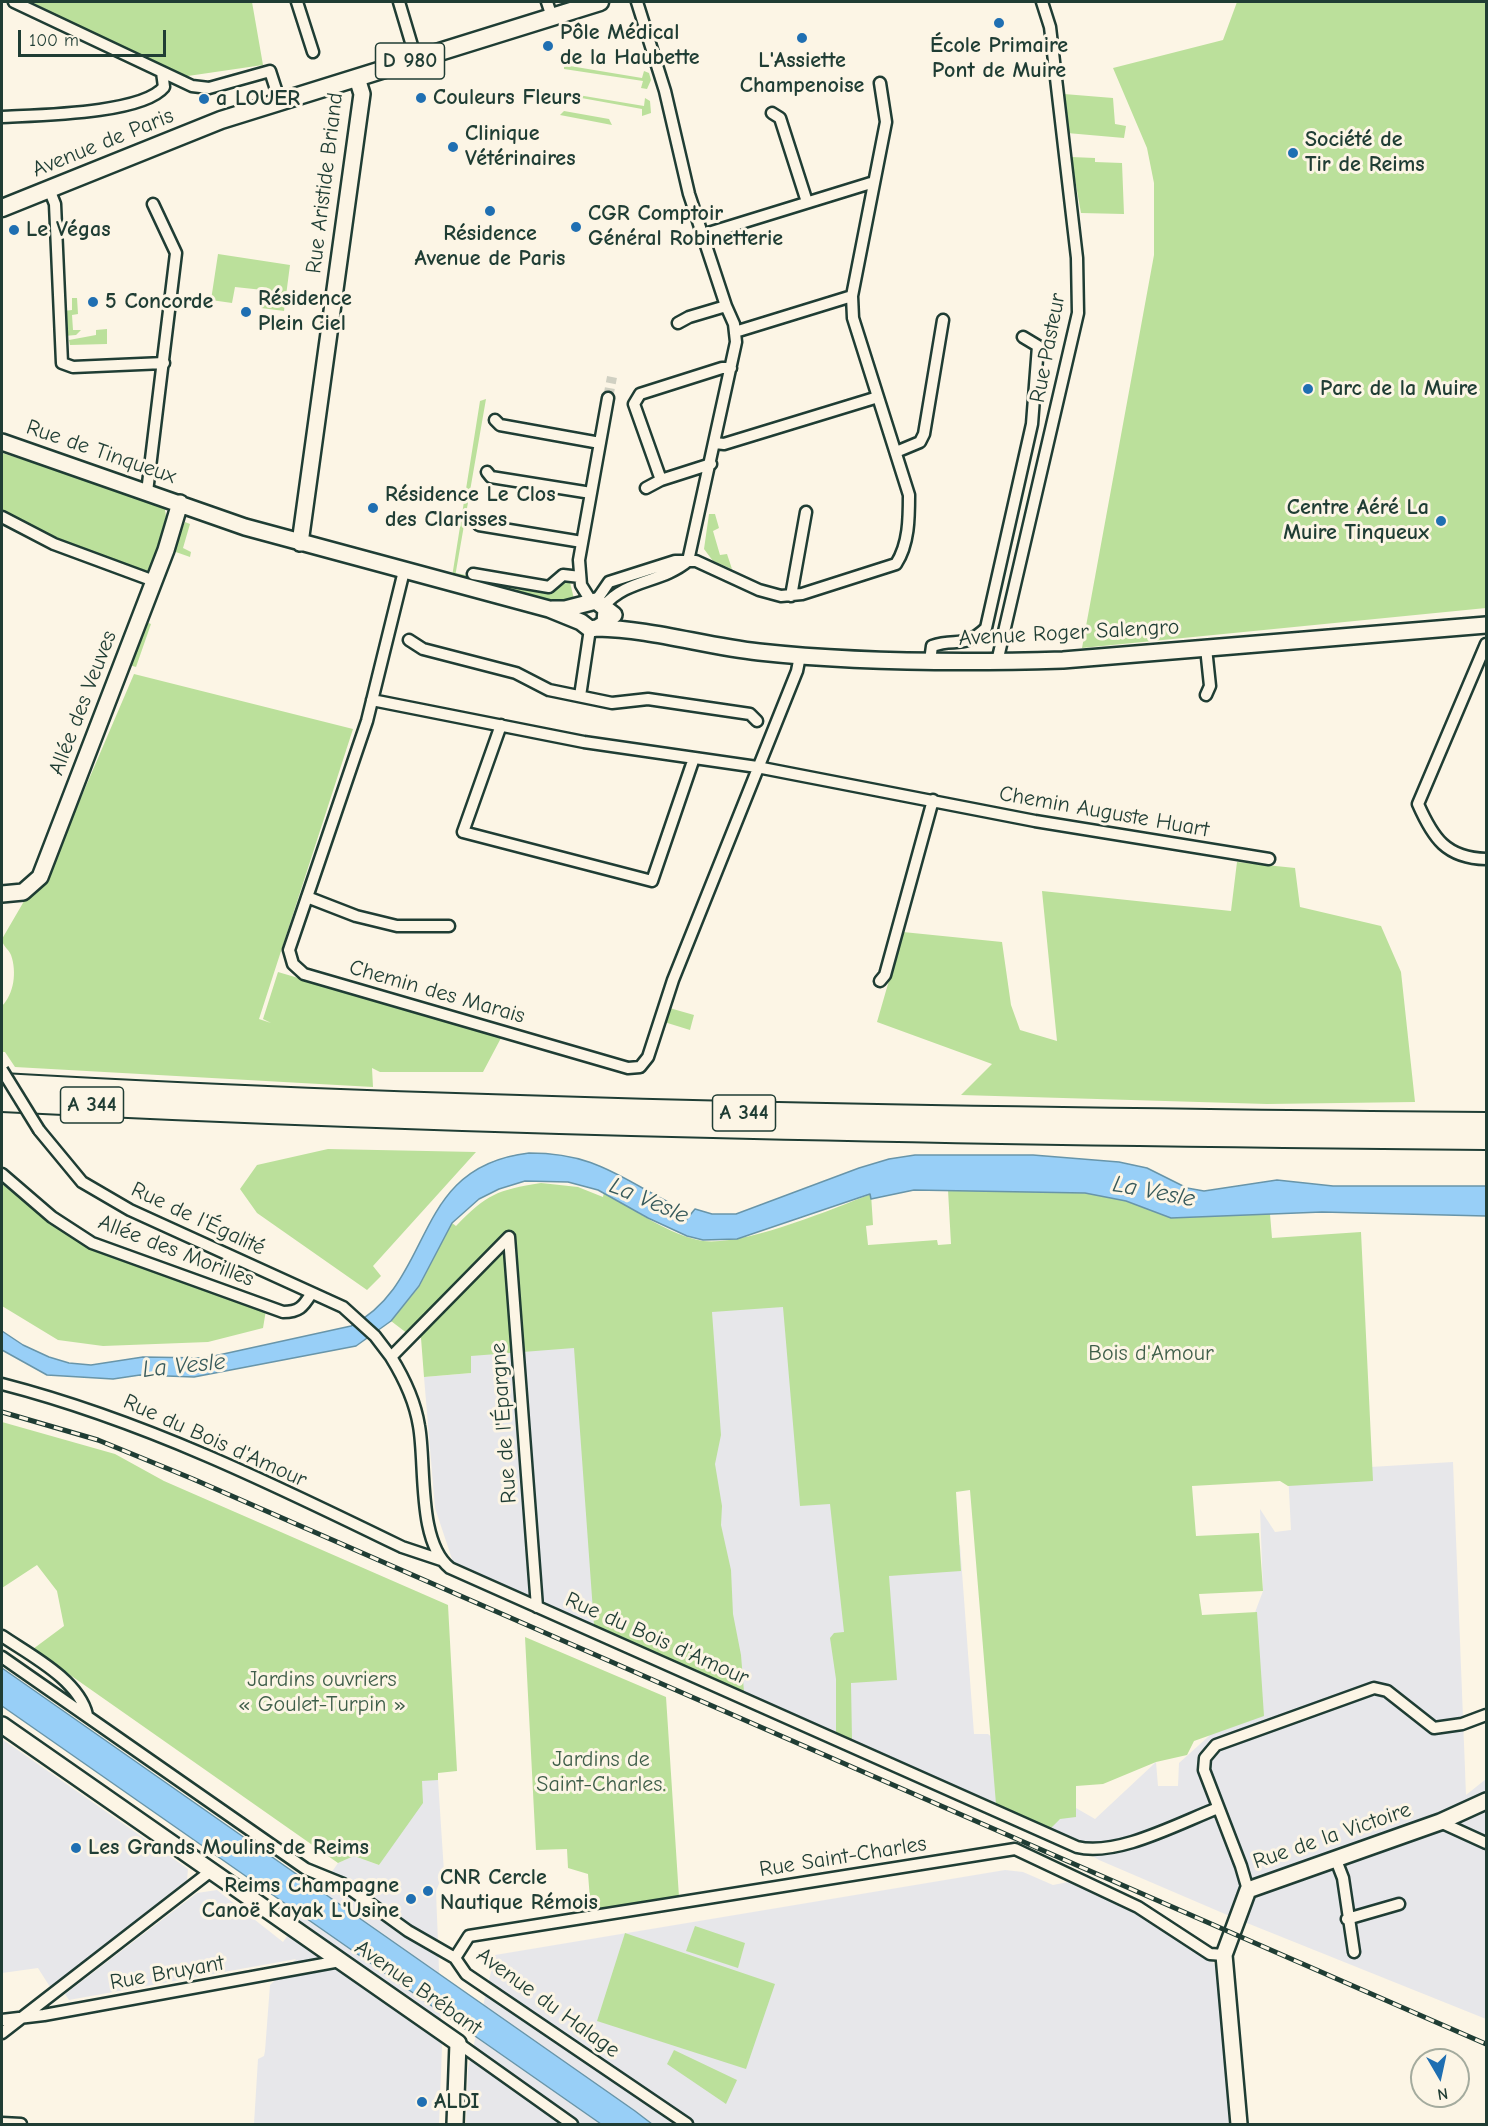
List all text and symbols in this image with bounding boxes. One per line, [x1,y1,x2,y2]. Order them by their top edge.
marker: École Primaire Pont de Muire [992,16,1006,30]
scale bar [21,18,170,56]
place label: Pôle Médical de la Haubette [560,20,700,72]
text: 100 m [29,30,79,51]
marker: L'Assiette Champenoise [795,31,809,45]
place label: École Primaire Pont de Muire [930,33,1068,84]
marker: Pôle Médical de la Haubette [541,39,555,53]
road number: D 980 [376,43,444,79]
place label: L'Assiette Champenoise [740,48,864,100]
place label: Couleurs Fleurs [433,85,581,111]
place label: a LOUER [216,86,300,112]
street label: Rue Aristide Briand [301,91,349,275]
marker: Couleurs Fleurs [414,91,428,105]
marker: a LOUER [197,92,211,106]
street label: Avenue de Paris [29,103,177,183]
place label: Clinique Vétérinaires [465,121,576,172]
place label: Société de Tir de Reims [1305,127,1425,178]
marker: Clinique Vétérinaires [446,140,460,154]
marker: Société de Tir de Reims [1286,146,1300,160]
place label: CGR Comptoir Général Robinetterie [588,201,783,252]
marker: Résidence Avenue de Paris [483,204,497,218]
place label: Le Végas [26,217,110,243]
marker: CGR Comptoir Général Robinetterie [569,220,583,234]
place label: Résidence Avenue de Paris [415,221,565,272]
marker: Le Végas [7,223,21,237]
place label: Résidence Plein Ciel [258,286,352,338]
place label: 5 Concorde [105,289,213,315]
street label: Rue Pasteur [1024,291,1072,405]
marker: 5 Concorde [86,295,100,309]
marker: Résidence Plein Ciel [239,305,253,319]
place label: Parc de la Muire [1320,376,1478,402]
marker: Parc de la Muire [1301,382,1315,396]
street label: Rue de Tinqueux [23,414,179,490]
place label: Résidence Le Clos des Clarisses [385,482,556,534]
place label: Centre Aéré La Muire Tinqueux [1283,495,1429,546]
marker: Résidence Le Clos des Clarisses [366,501,380,515]
marker: Centre Aéré La Muire Tinqueux [1434,514,1448,528]
street label: Avenue Roger Salengro [958,614,1180,652]
street label: Allée des Veuves [43,627,123,779]
street label: Chemin Auguste Huart [997,781,1211,843]
street label: Chemin des Marais [346,954,528,1030]
road number: A 344 [60,1087,124,1123]
road number: A 344 [712,1095,776,1131]
water label: La Vesle [1110,1170,1198,1214]
water label: La Vesle [605,1171,693,1231]
street label: Rue de l'Égalité [127,1176,269,1262]
street label: Allée des Morilles [94,1209,258,1293]
park label: Bois d'Amour [1088,1341,1214,1367]
street label: Rue de l'Épargne [485,1342,523,1504]
water label: La Vesle [141,1347,227,1385]
street label: Rue du Bois d'Amour [119,1389,311,1493]
street label: Rue du Bois d'Amour [561,1587,753,1691]
park label: Jardins ouvriers « Goulet-Turpin » [238,1667,406,1718]
park label: Jardins de Saint-Charles. [536,1747,666,1798]
street label: Rue de la Victoire [1250,1797,1414,1875]
street label: Rue Saint-Charles [758,1831,928,1883]
place label: Les Grands Moulins de Reims [88,1835,369,1861]
marker: Les Grands Moulins de Reims [69,1841,83,1855]
place label: CNR Cercle Nautique Rémois [440,1865,598,1916]
place label: Reims Champagne Canoë Kayak L'Usine [202,1873,399,1924]
marker: CNR Cercle Nautique Rémois [421,1884,435,1898]
marker: Reims Champagne Canoë Kayak L'Usine [404,1892,418,1906]
street label: Avenue Brébant [350,1935,486,2041]
street label: Avenue du Halage [471,1942,625,2064]
street label: Rue Bruyant [108,1950,226,1996]
north arrow [1410,2048,1470,2108]
text: N [1436,2084,1449,2104]
place label: ALDI [434,2089,479,2115]
marker: ALDI [415,2095,429,2109]

